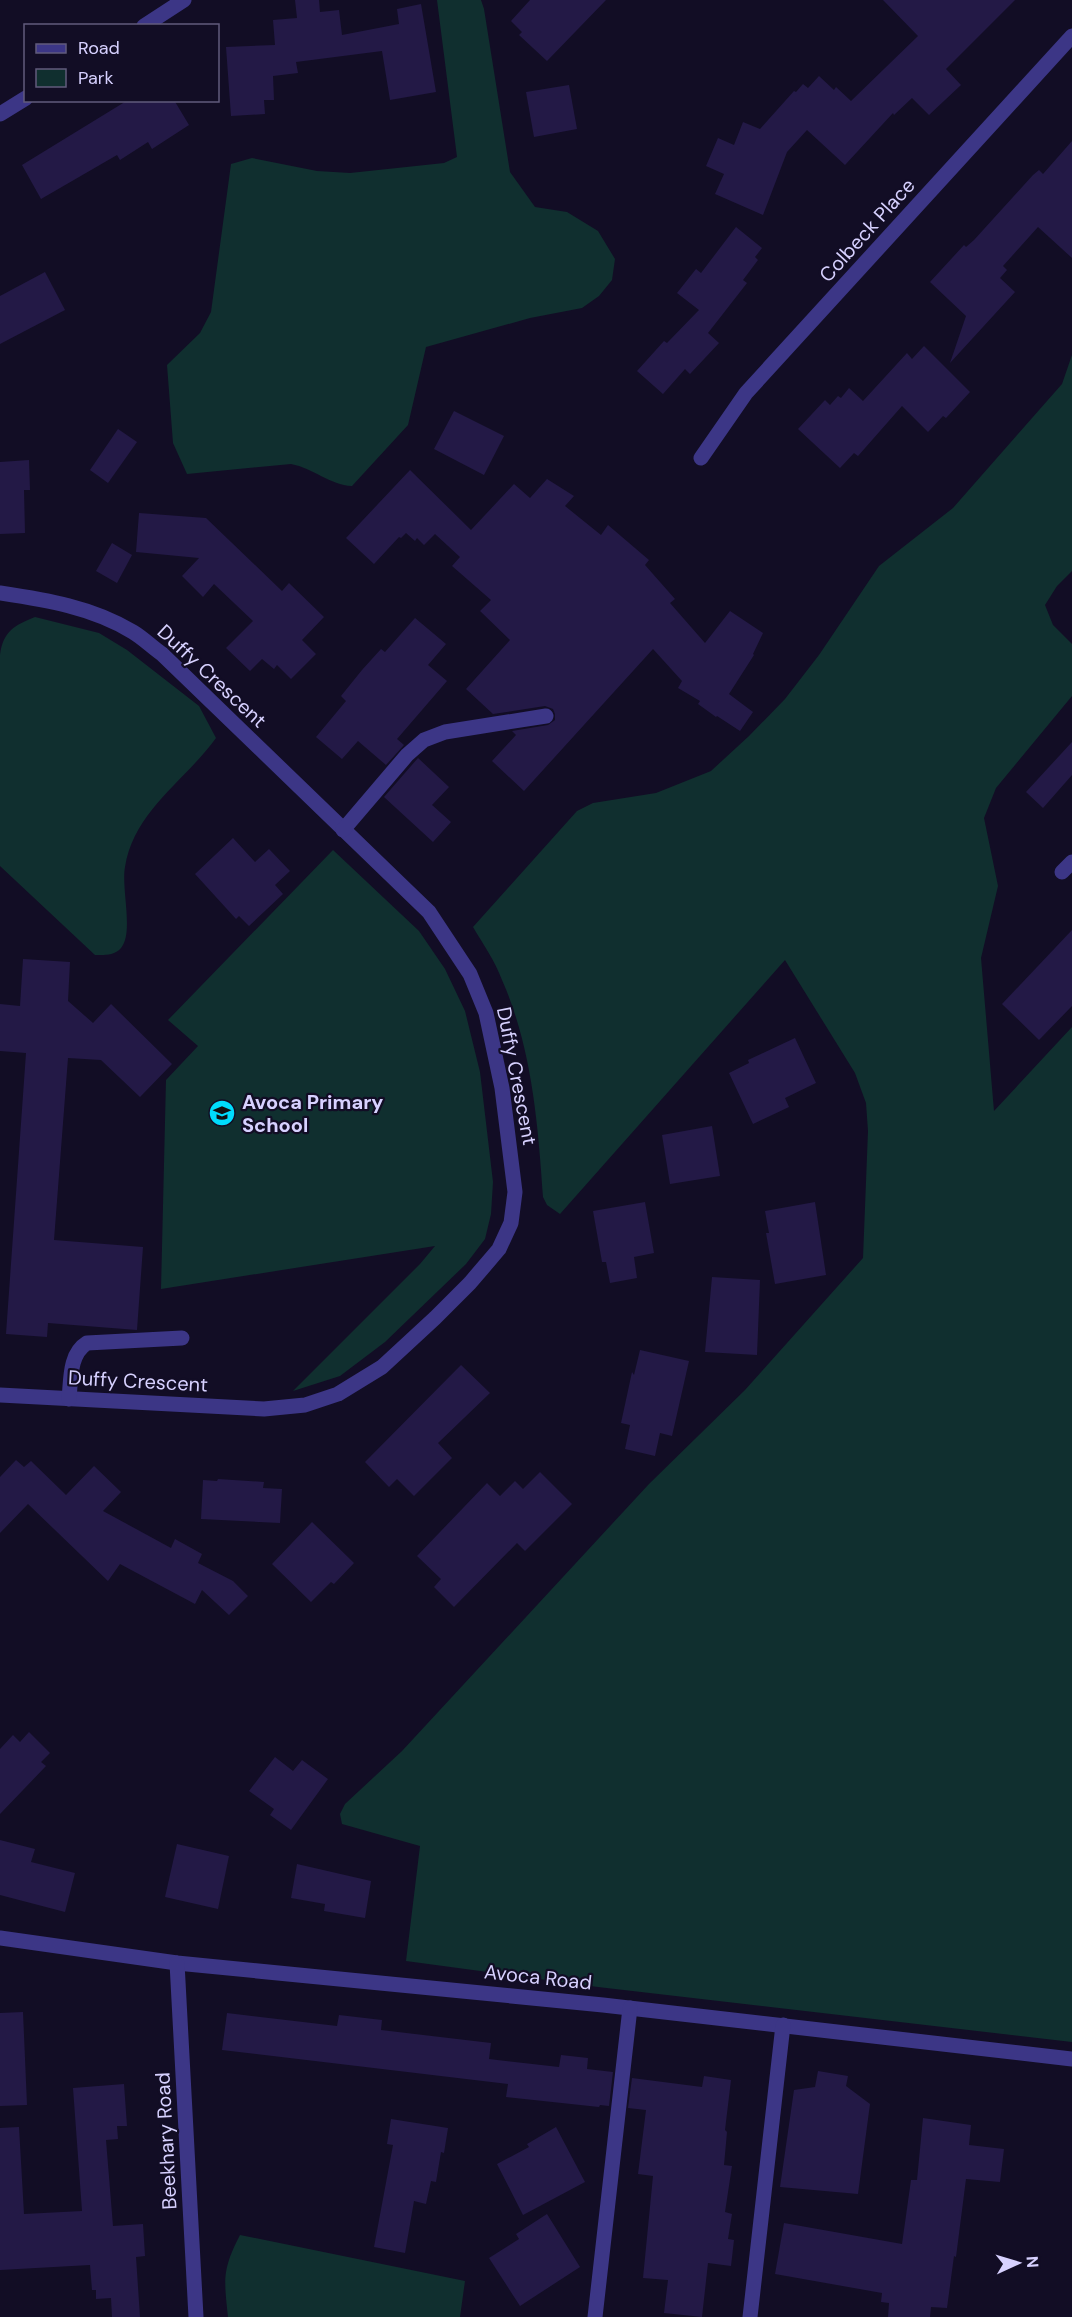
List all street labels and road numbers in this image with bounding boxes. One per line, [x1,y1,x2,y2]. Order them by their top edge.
street label: Colbeck Place [813,173,921,287]
street label: Duffy Crescent [152,619,272,733]
street label: Duffy Crescent [491,1005,543,1147]
street label: Duffy Crescent [67,1364,209,1398]
street label: Avoca Road [483,1958,593,1996]
street label: Beekhary Road [149,2072,183,2210]

